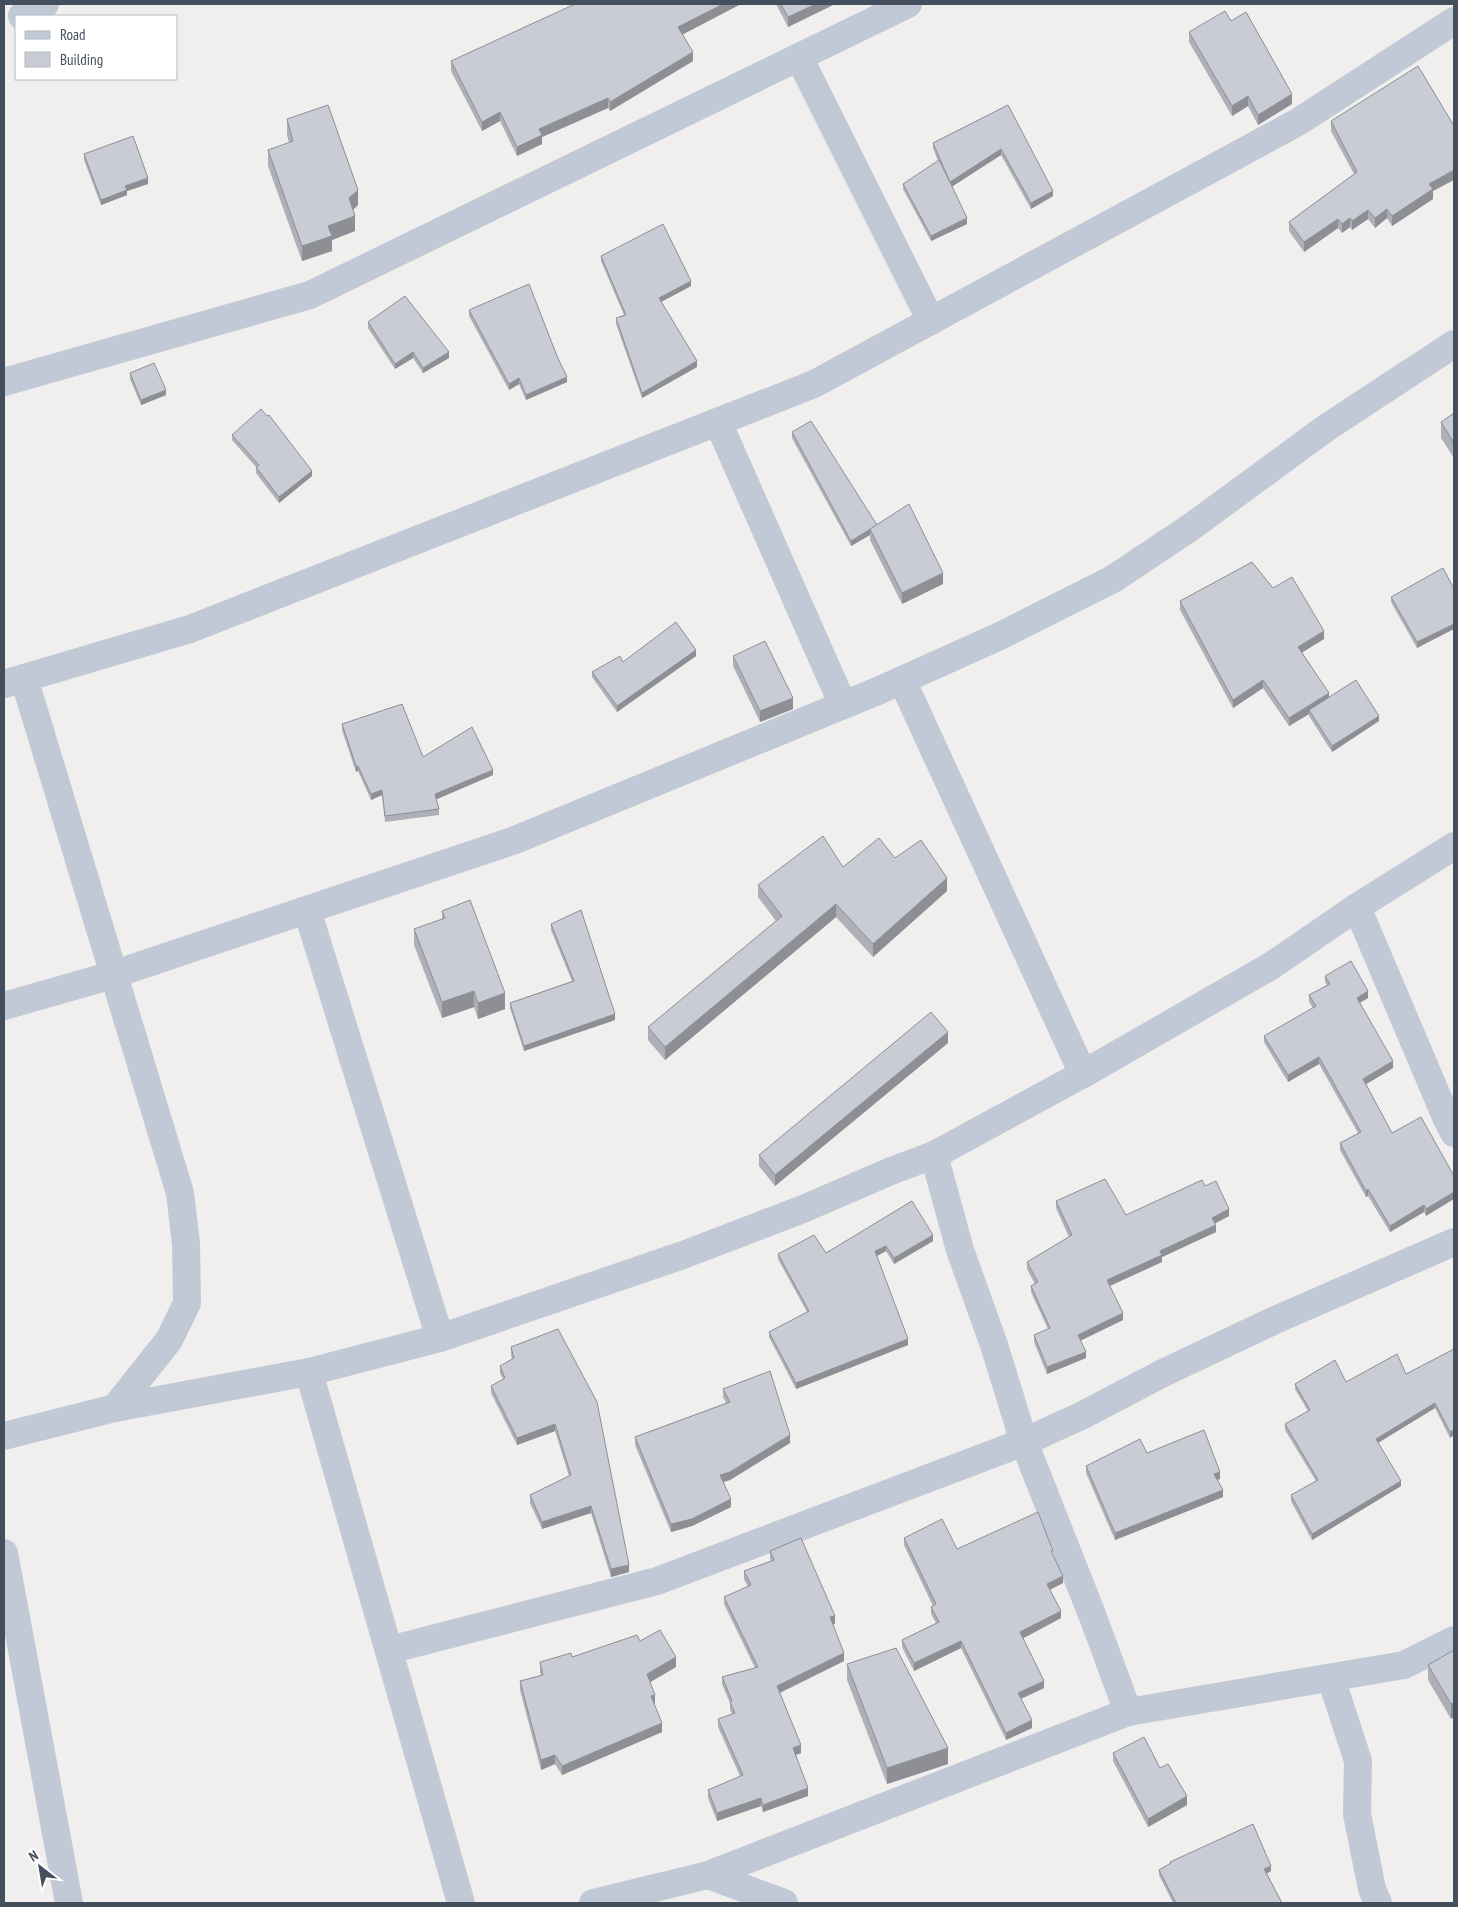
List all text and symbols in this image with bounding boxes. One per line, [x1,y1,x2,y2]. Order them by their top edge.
legend [15,15,178,80]
text: Road [60,25,86,44]
text: Building [60,50,103,69]
north arrow [15,1842,65,1892]
text: N [25,1846,41,1866]

